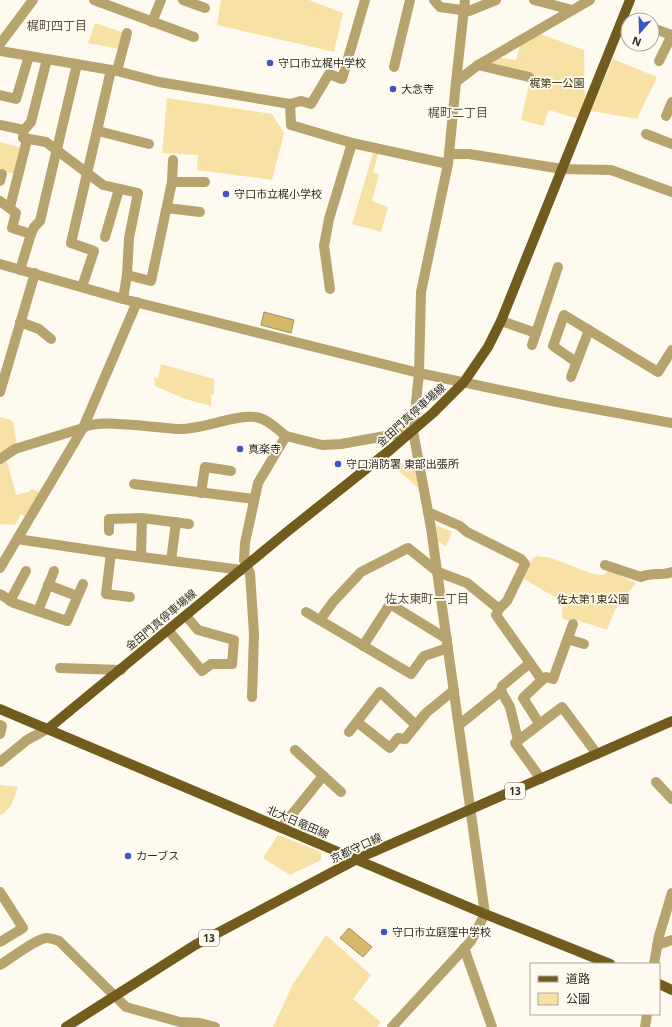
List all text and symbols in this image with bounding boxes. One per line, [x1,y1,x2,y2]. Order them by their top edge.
north arrow [620,12,660,52]
district label: 梶町四丁目 [27,17,87,34]
text: N [630,33,643,50]
place label: 守口市立梶中学校 [278,55,366,70]
marker: 守口市立梶中学校 [265,58,275,68]
park label: 梶第一公園 [530,75,585,90]
place label: 大念寺 [401,81,434,96]
marker: 大念寺 [388,84,398,94]
district label: 梶町二丁目 [428,104,488,121]
place label: 守口市立梶小学校 [234,186,322,201]
marker: 守口市立梶小学校 [221,189,231,199]
street label: 金田門真停車場線 [373,380,448,450]
place label: 真楽寺 [248,441,281,456]
marker: 真楽寺 [235,444,245,454]
place label: 守口消防署 東部出張所 [346,456,460,471]
marker: 守口消防署 東部出張所 [333,459,343,469]
street label: 金田門真停車場線 [122,586,199,654]
district label: 佐太東町一丁目 [385,590,469,607]
park label: 佐太第1東公園 [557,591,629,606]
road number: 13 [505,783,525,799]
street label: 北大日竜田線 [265,802,332,841]
street label: 京都守口線 [328,829,384,866]
place label: カーブス [136,848,179,863]
marker: カーブス [123,851,133,861]
place label: 守口市立庭窪中学校 [392,924,491,939]
marker: 守口市立庭窪中学校 [379,927,389,937]
road number: 13 [199,930,219,946]
legend [530,963,660,1015]
text: 道路 [566,970,590,987]
text: 公園 [566,990,590,1007]

